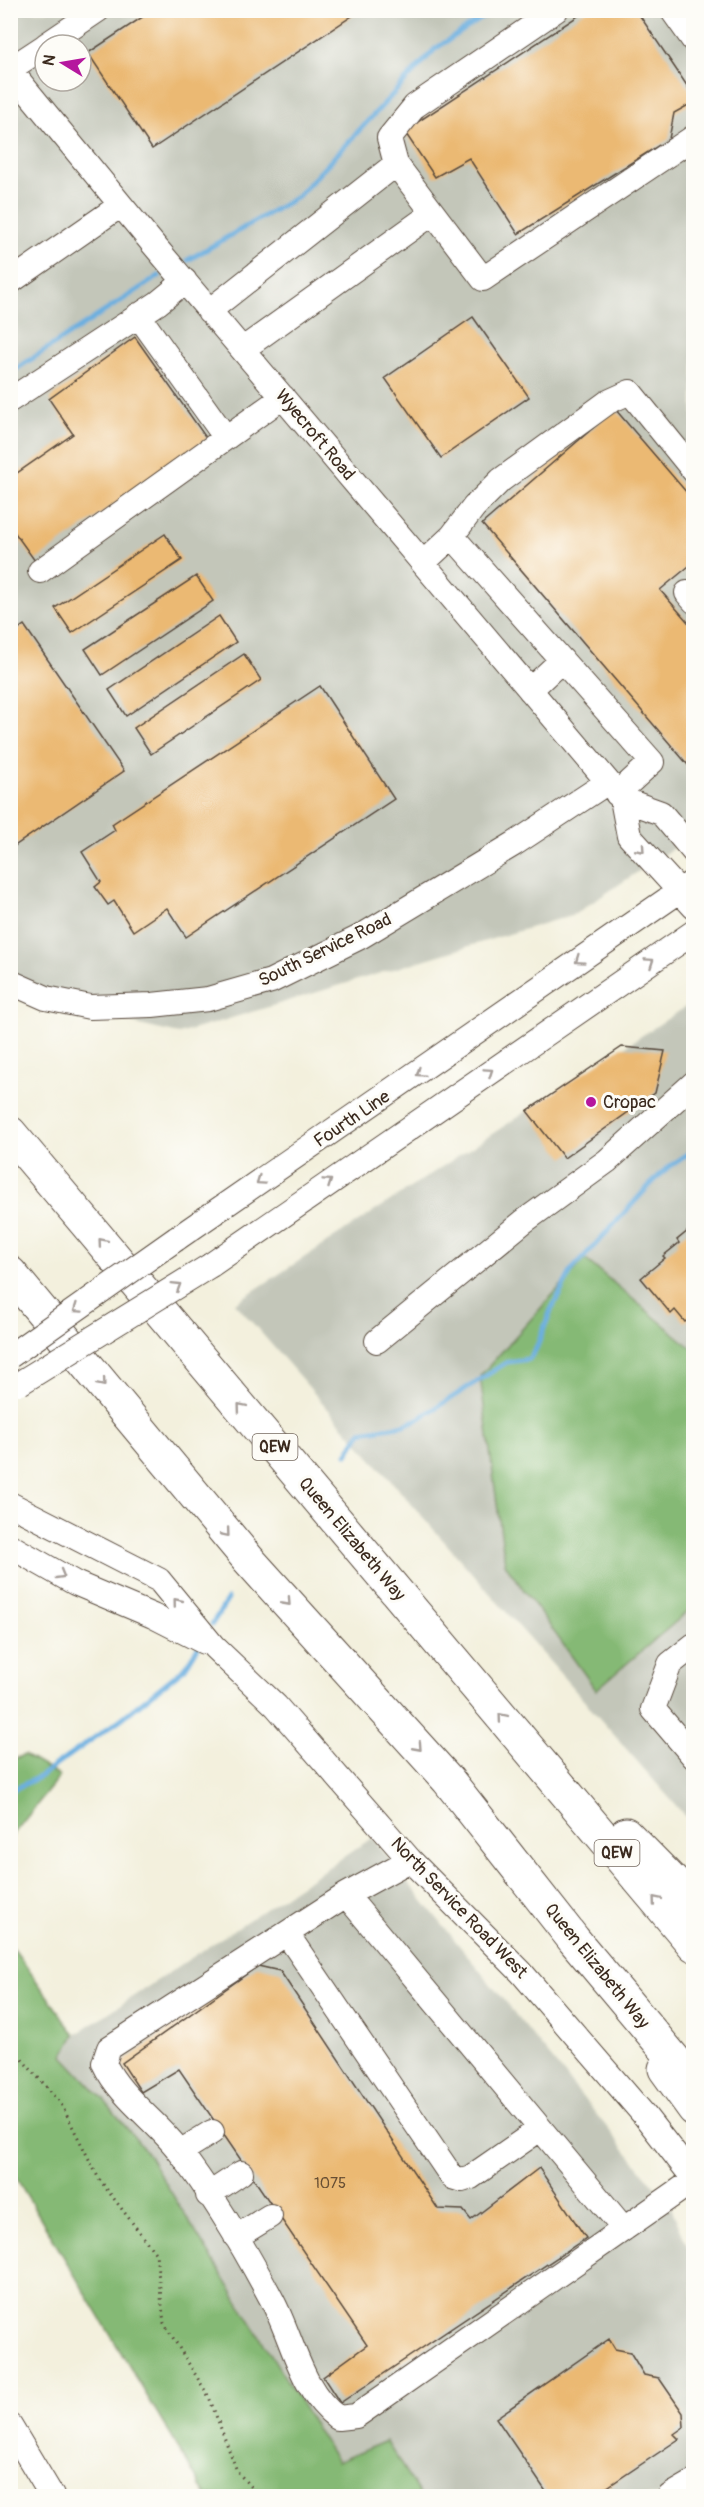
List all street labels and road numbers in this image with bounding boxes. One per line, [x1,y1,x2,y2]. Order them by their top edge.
street label: Wyecroft Road [270,385,360,485]
street label: South Service Road [255,908,395,992]
street label: Fourth Line [310,1085,395,1153]
road number: QEW [252,1434,298,1460]
street label: Queen Elizabeth Way [293,1472,411,1606]
street label: North Service Road West [386,1833,533,1984]
road number: QEW [594,1840,640,1866]
street label: Queen Elizabeth Way [539,1899,655,2034]

